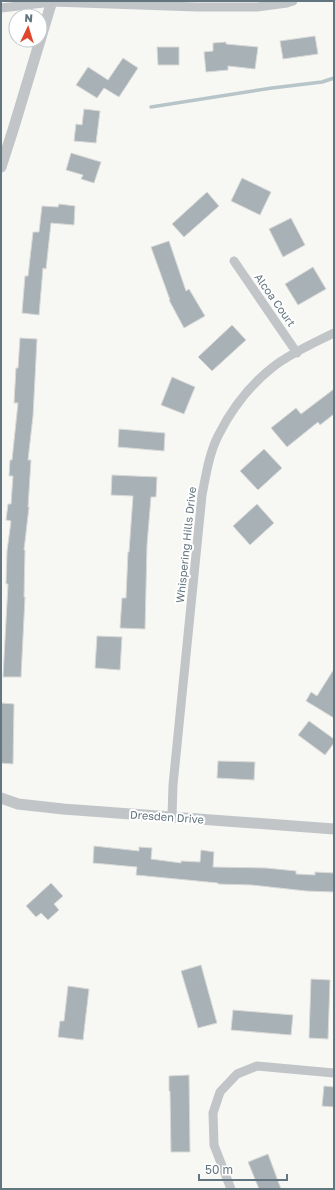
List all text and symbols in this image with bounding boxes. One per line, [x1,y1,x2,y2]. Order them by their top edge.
north arrow [8,8,48,48]
text: N [24,11,33,24]
street label: Alcoa Court [252,271,298,329]
street label: Whispering Hills Drive [173,486,198,604]
street label: Dresden Drive [130,807,204,826]
scale bar [199,1156,287,1182]
text: 50 m [205,1162,233,1177]

